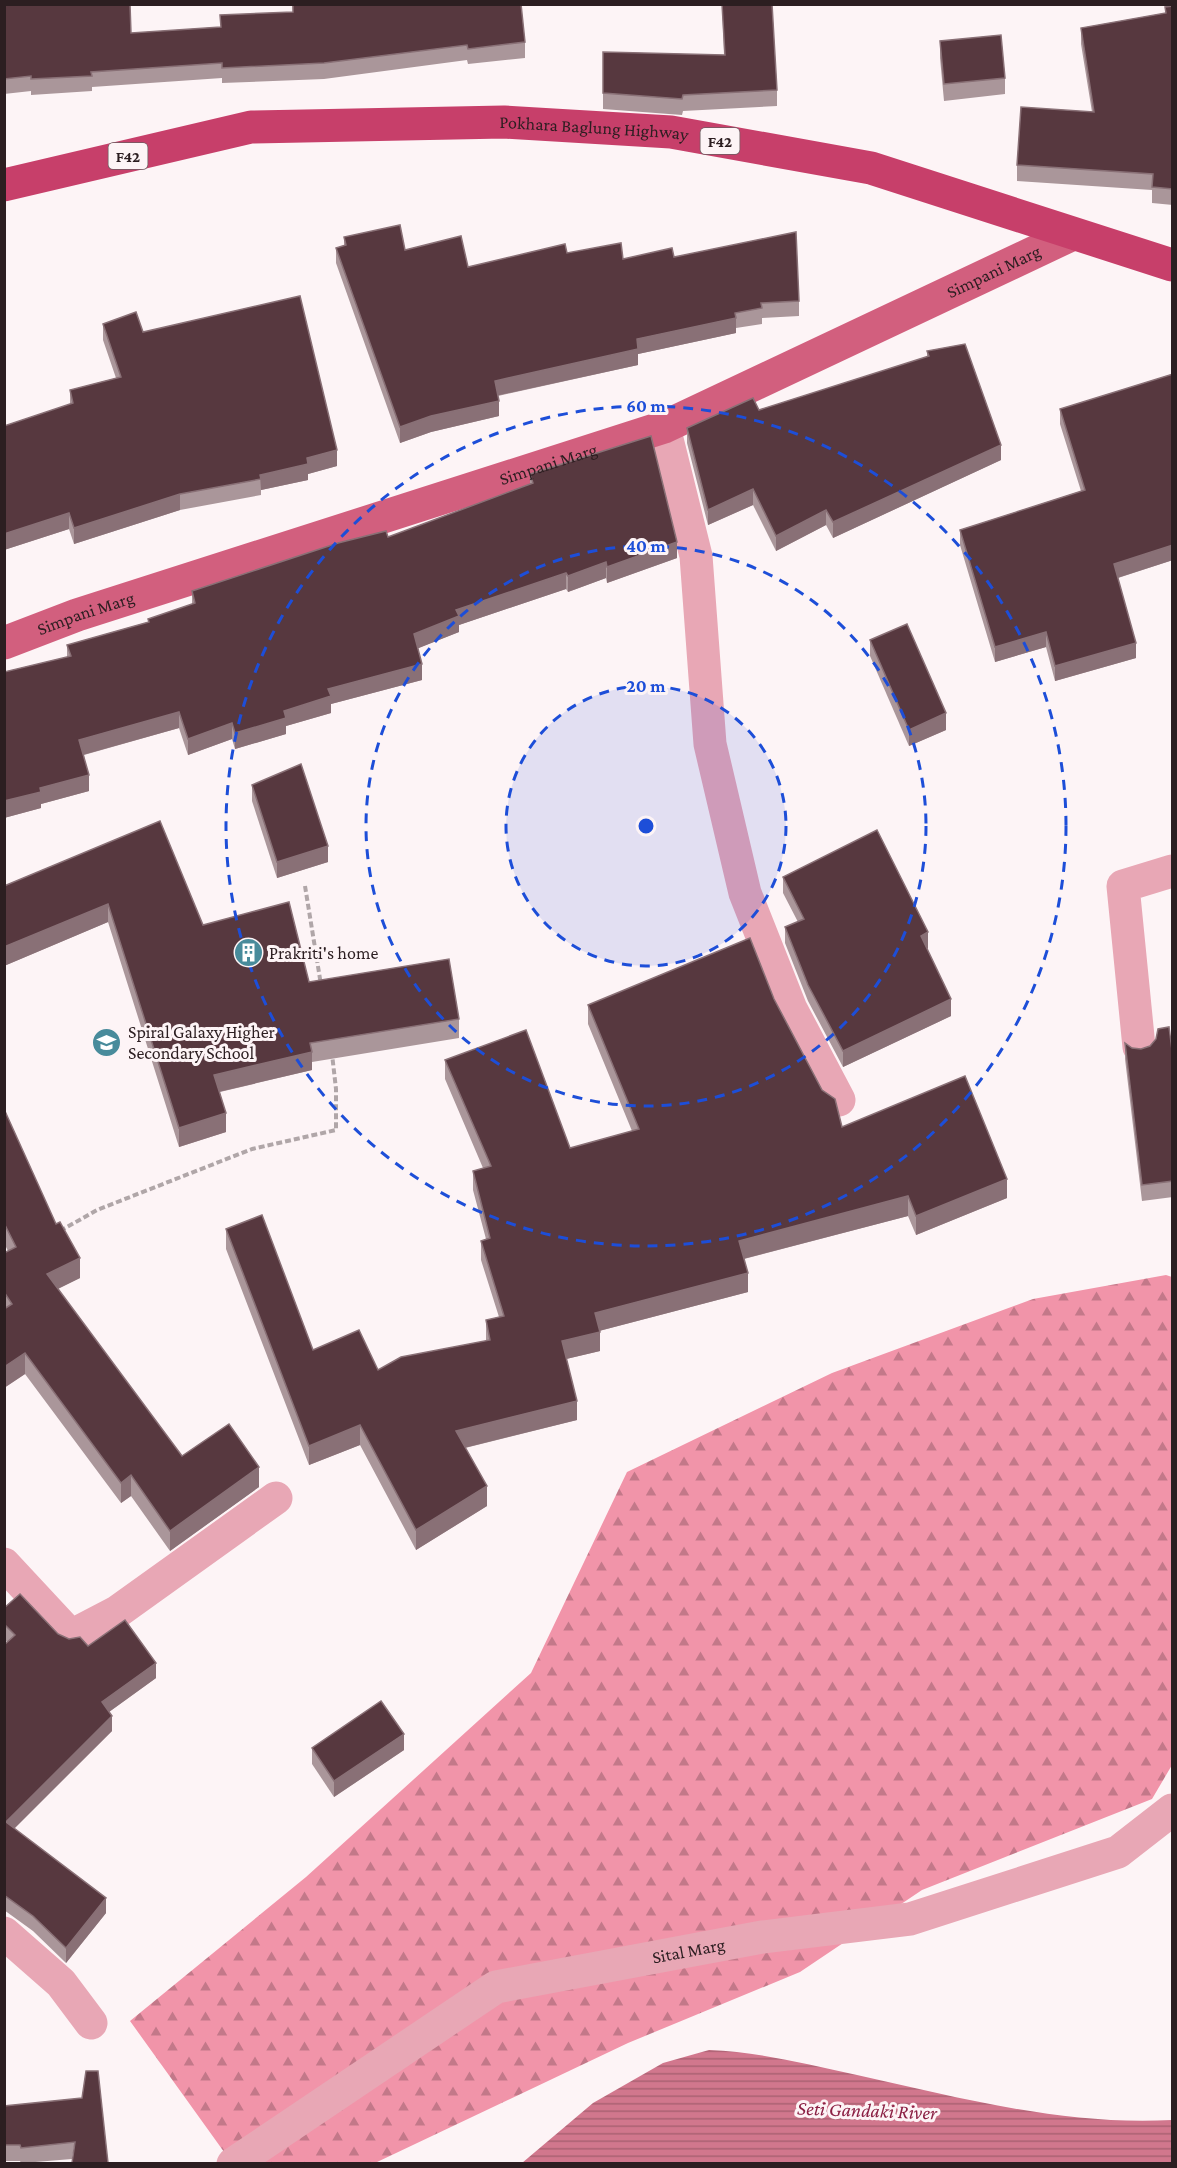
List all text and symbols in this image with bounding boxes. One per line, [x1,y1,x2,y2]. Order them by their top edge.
street label: Pokhara Baglung Highway [499,112,691,145]
road number: F42 [700,128,740,154]
road number: F42 [108,143,148,169]
street label: Simpani Marg [944,241,1044,302]
text: 60 m [626,396,666,416]
street label: Simpani Marg [497,439,600,489]
text: 40 m [626,536,666,556]
street label: Simpani Marg [34,587,137,639]
text: 20 m [627,676,666,696]
centre of rings [636,816,656,836]
building icon: Prakriti's home [232,937,264,969]
place label: Prakriti's home [269,943,378,963]
place label: Spiral Galaxy Higher Secondary School [128,1022,276,1063]
school or university icon: Spiral Galaxy Higher Secondary School [91,1026,123,1058]
street label: Sital Marg [651,1934,727,1967]
water label: Seti Gandaki River [797,2097,938,2123]

